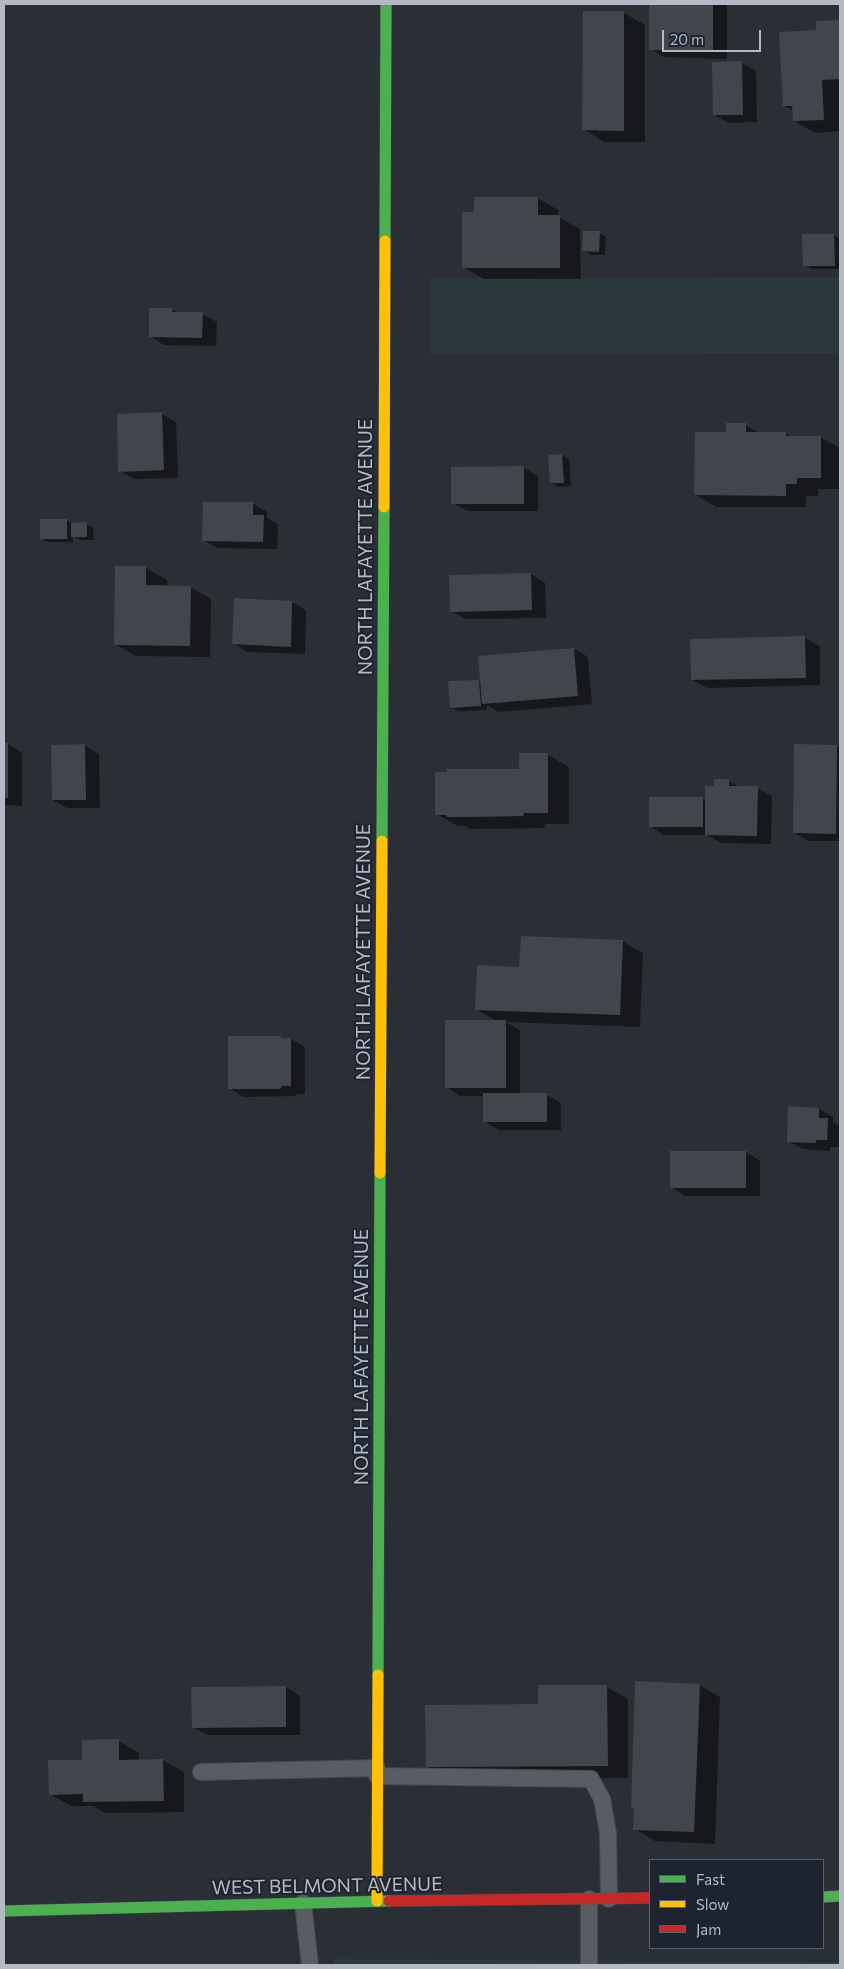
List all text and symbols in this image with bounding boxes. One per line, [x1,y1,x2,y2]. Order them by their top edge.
scale bar [664,20,763,52]
text: 20 m [670,30,704,48]
street label: NORTH LAFAYETTE AVENUE [355,419,377,675]
street label: NORTH LAFAYETTE AVENUE [353,824,375,1080]
street label: NORTH LAFAYETTE AVENUE [351,1229,373,1485]
legend [649,1859,824,1949]
text: Fast [696,1870,725,1888]
street label: WEST BELMONT AVENUE [211,1873,443,1899]
text: Slow [696,1895,729,1913]
text: Jam [696,1920,721,1938]

